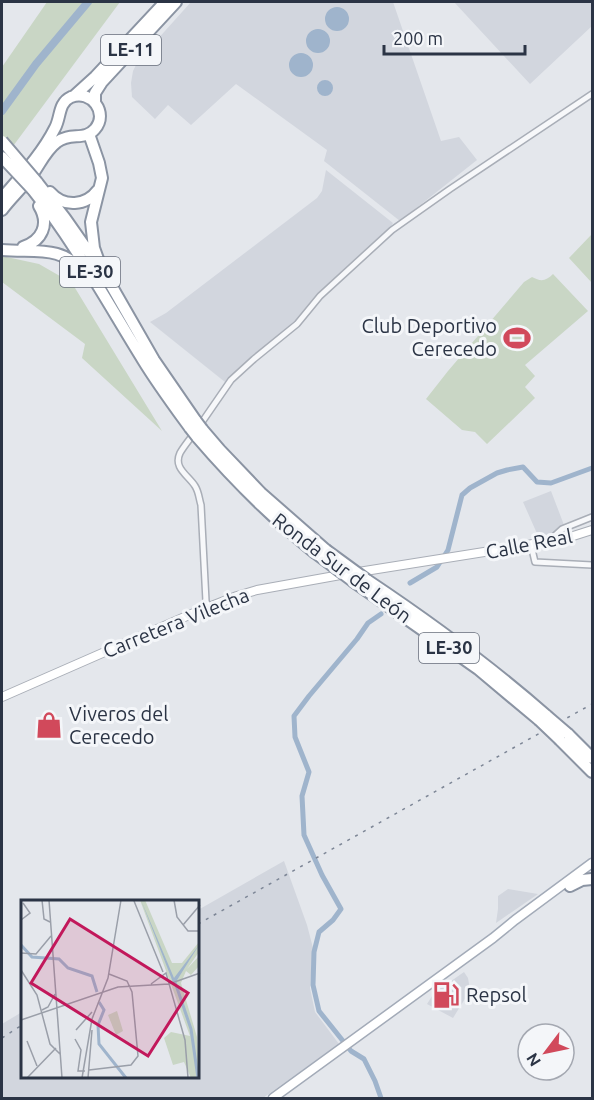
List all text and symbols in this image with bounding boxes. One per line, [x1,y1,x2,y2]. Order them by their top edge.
scale bar [384,18,525,56]
text: 200 m [393,28,443,48]
road number: LE-11 [101,35,161,65]
road number: LE-30 [60,257,120,287]
place label: Club Deportivo Cerecedo [362,314,497,360]
sports icon: Club Deportivo Cerecedo [502,323,532,353]
street label: Ronda Sur de León [268,508,416,627]
street label: Calle Real [484,524,574,563]
street label: Carretera Vilecha [99,583,252,662]
road number: LE-30 [419,633,479,663]
place label: Viveros del Cerecedo [69,702,168,748]
shop icon: Viveros del Cerecedo [34,710,64,740]
inset map [21,900,200,1079]
fuel station icon: Repsol [431,980,461,1010]
place label: Repsol [466,983,527,1006]
north arrow [516,1022,576,1082]
text: N [522,1050,544,1070]

